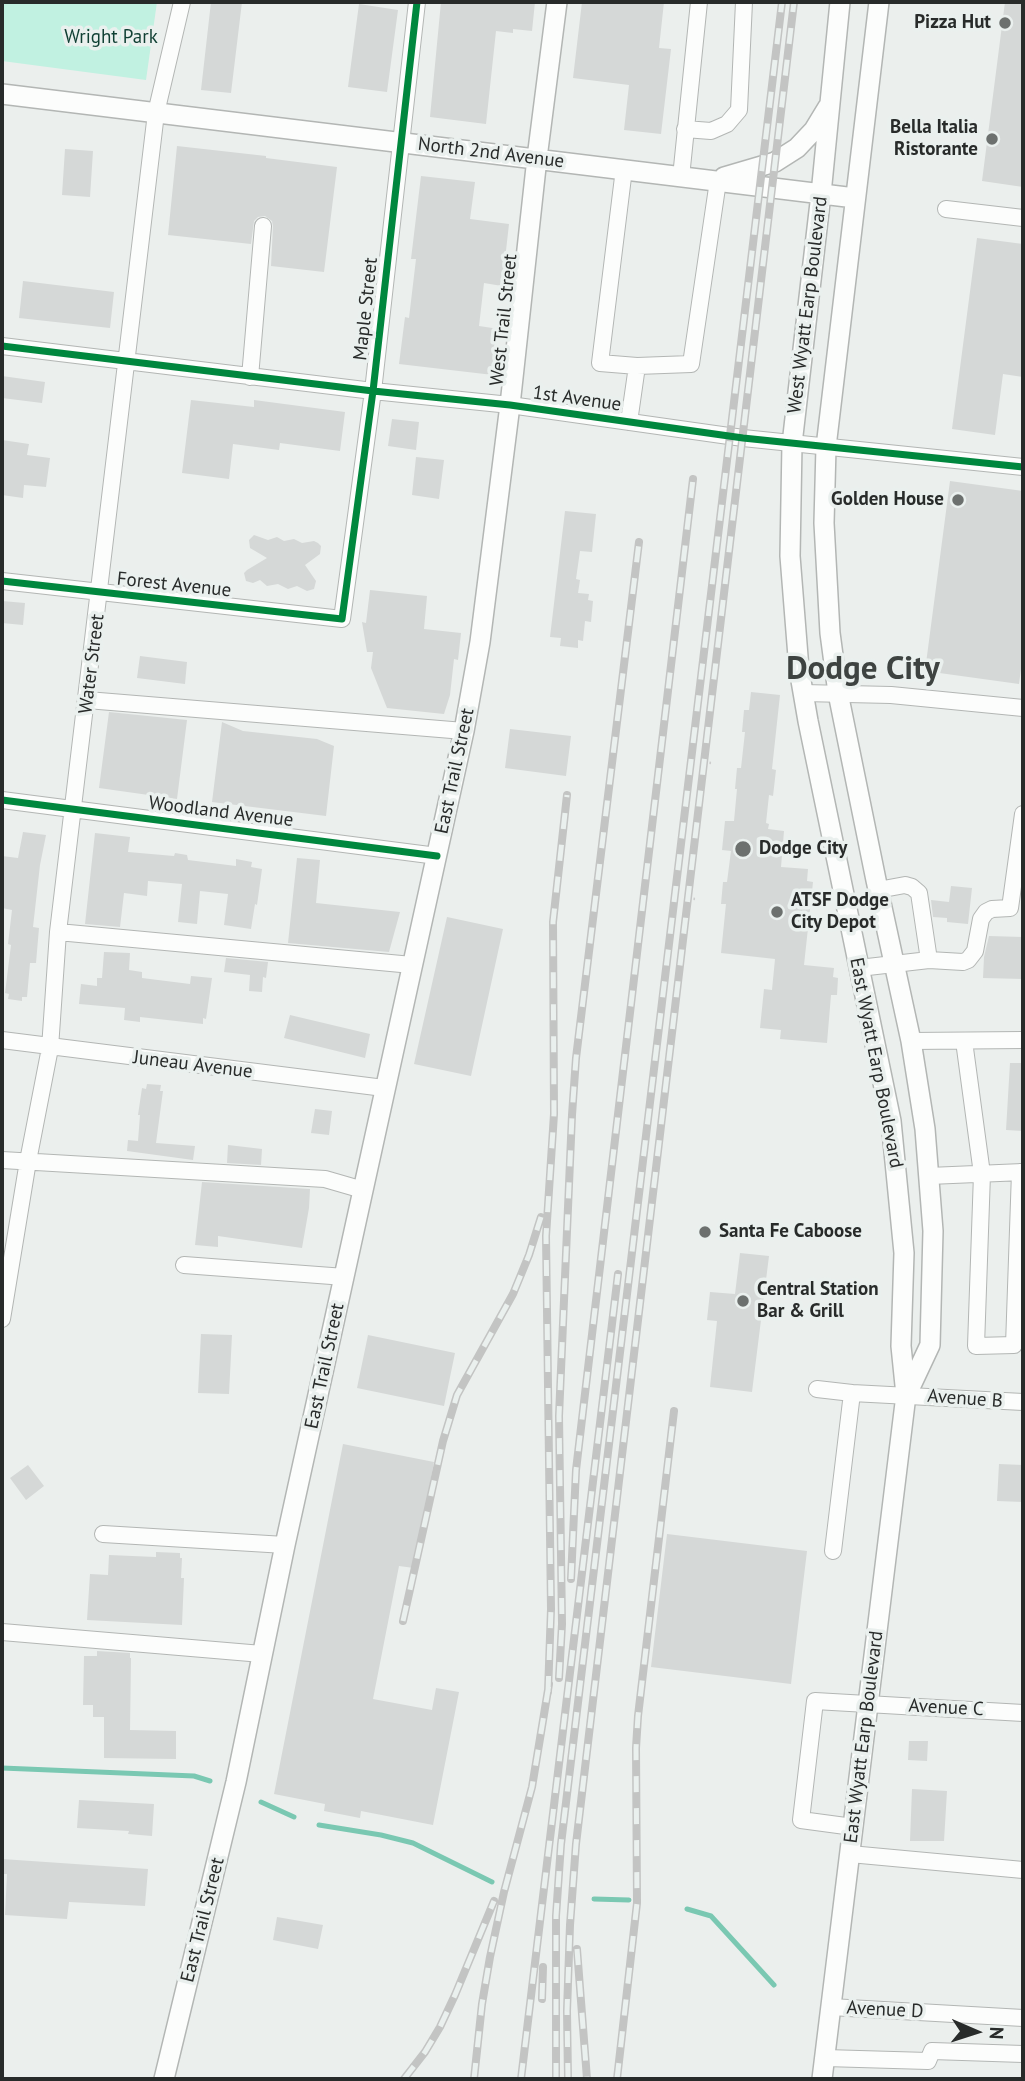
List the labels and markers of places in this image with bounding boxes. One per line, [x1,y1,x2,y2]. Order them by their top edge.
place label: Pizza Hut [914,12,991,34]
marker: Pizza Hut [997,15,1013,31]
place label: Bella Italia Ristorante [890,117,978,161]
marker: Bella Italia Ristorante [984,131,1000,147]
place label: Golden House [831,489,944,511]
marker: Golden House [950,492,966,508]
place label: Dodge City [759,838,847,860]
marker: Dodge City [733,839,753,859]
place label: ATSF Dodge City Depot [791,890,889,934]
marker: ATSF Dodge City Depot [769,904,785,920]
place label: Santa Fe Caboose [719,1221,862,1243]
marker: Santa Fe Caboose [697,1224,713,1240]
place label: Central Station Bar & Grill [757,1279,878,1323]
marker: Central Station Bar & Grill [735,1293,751,1309]

